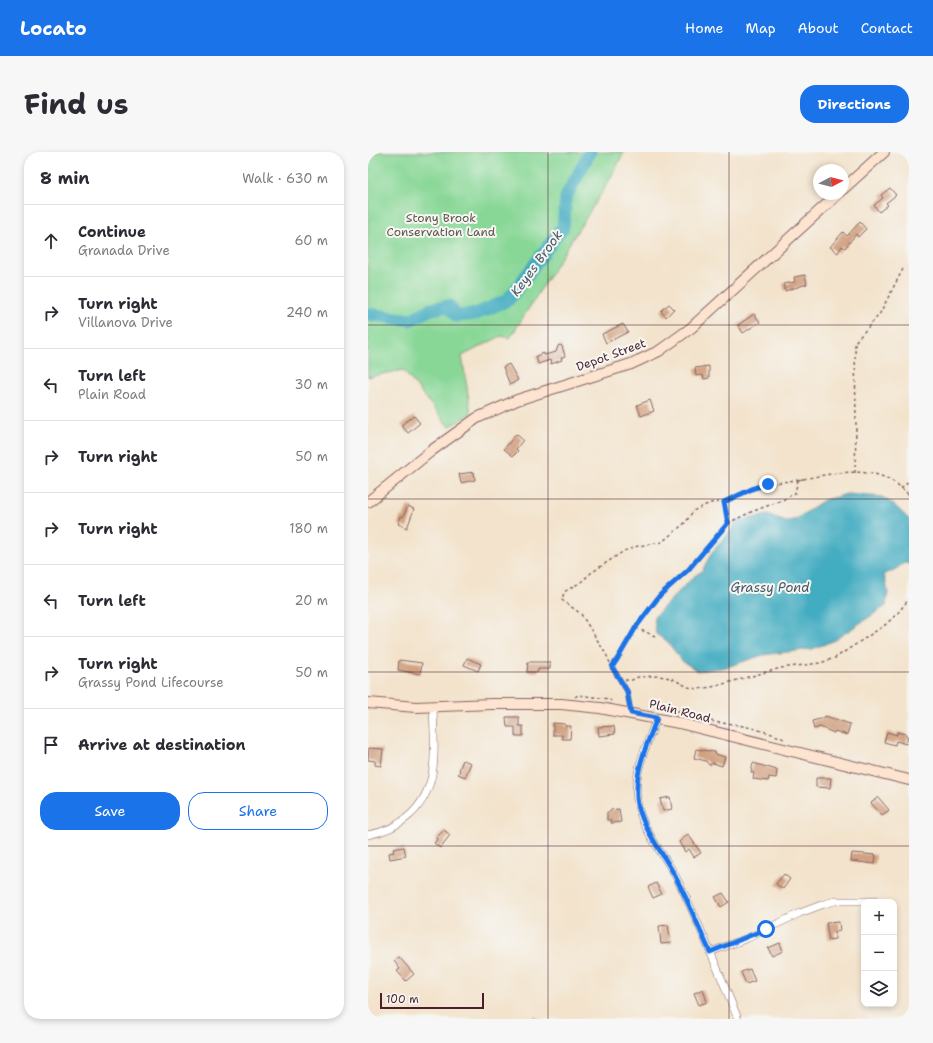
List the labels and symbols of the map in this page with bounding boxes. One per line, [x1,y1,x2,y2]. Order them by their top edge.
north arrow [813,164,849,200]
park label: Stony Brook Conservation Land [387,210,496,240]
water label: Keyes Brook [507,227,566,300]
street label: Depot Street [574,335,648,375]
route end [759,475,777,493]
water label: Grassy Pond [730,579,810,596]
street label: Plain Road [648,696,713,726]
route start [757,920,775,938]
scale bar [380,991,484,1010]

